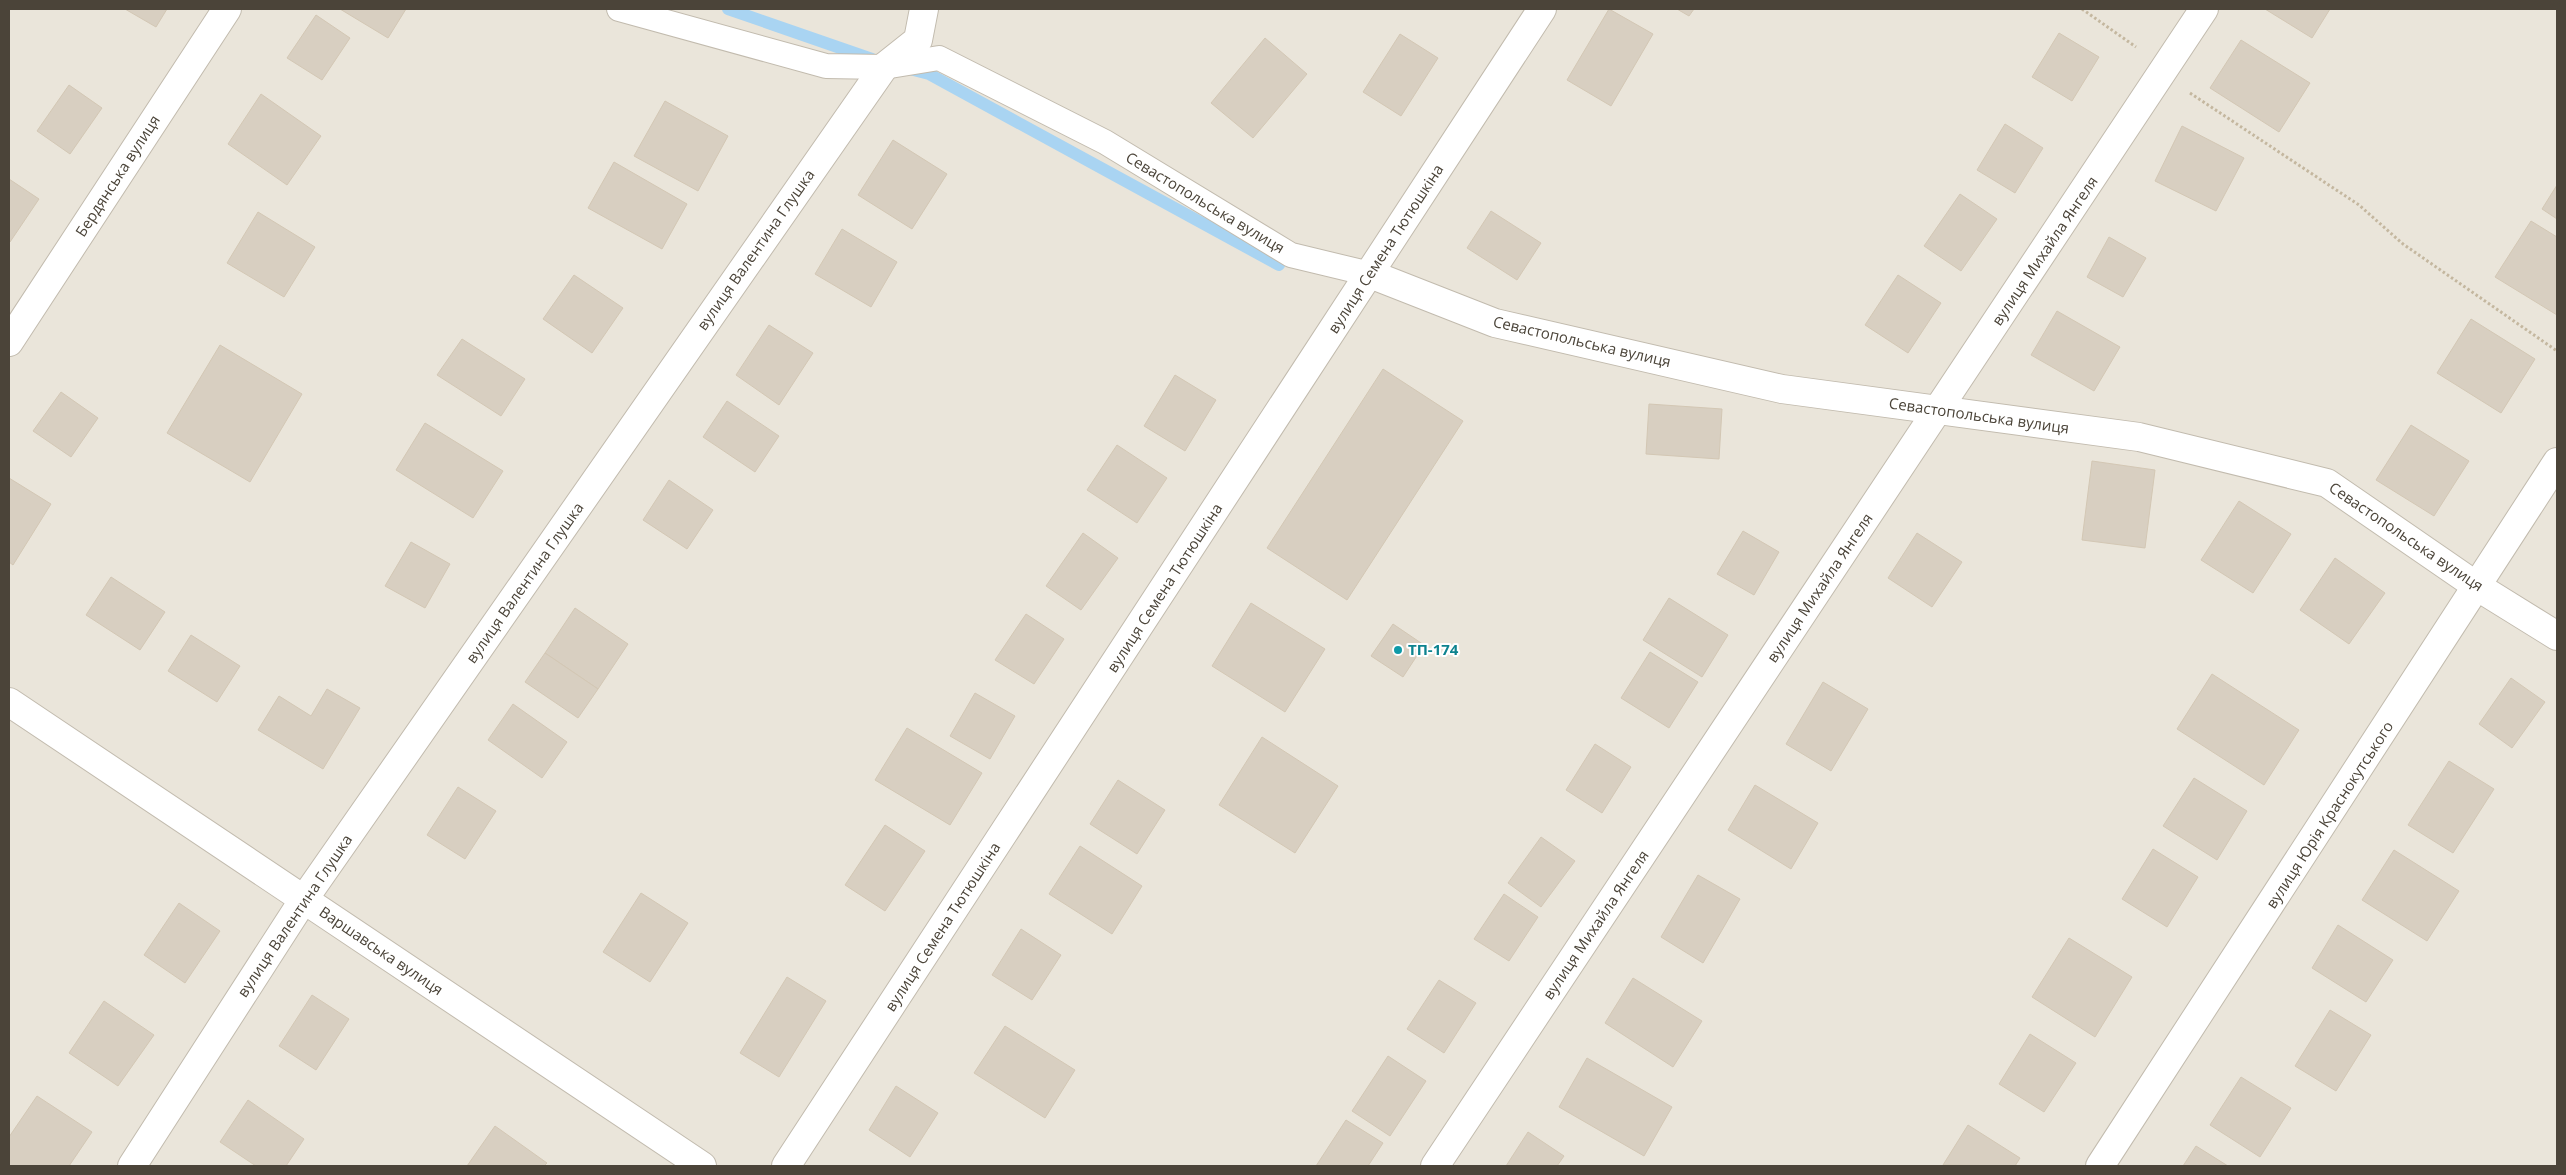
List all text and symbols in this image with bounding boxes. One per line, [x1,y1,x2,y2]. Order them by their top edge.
street label: Бердянська вулиця [70,111,164,240]
street label: Севастопольська вулиця [1122,147,1289,258]
street label: вулиця Семена Тютюшкіна [1323,160,1447,337]
street label: вулиця Валентина Глушка [692,165,818,334]
street label: вулиця Михайла Янгеля [1987,172,2102,329]
street label: Севастопольська вулиця [1491,311,1673,371]
street label: Севастопольська вулиця [1888,392,2071,438]
street label: Севастопольська вулиця [2326,477,2488,595]
street label: вулиця Валентина Глушка [461,498,587,667]
street label: вулиця Семена Тютюшкіна [1102,499,1226,676]
street label: вулиця Михайла Янгеля [1762,509,1877,666]
place label: ТП-174 [1408,639,1459,659]
marker: ТП-174 [1392,644,1404,656]
street label: вулиця Юрія Краснокутського [2261,717,2397,912]
street label: вулиця Валентина Глушка [232,830,356,1001]
street label: вулиця Семена Тютюшкіна [880,838,1004,1015]
street label: вулиця Михайла Янгеля [1538,846,1653,1003]
street label: Варшавська вулиця [316,901,447,999]

